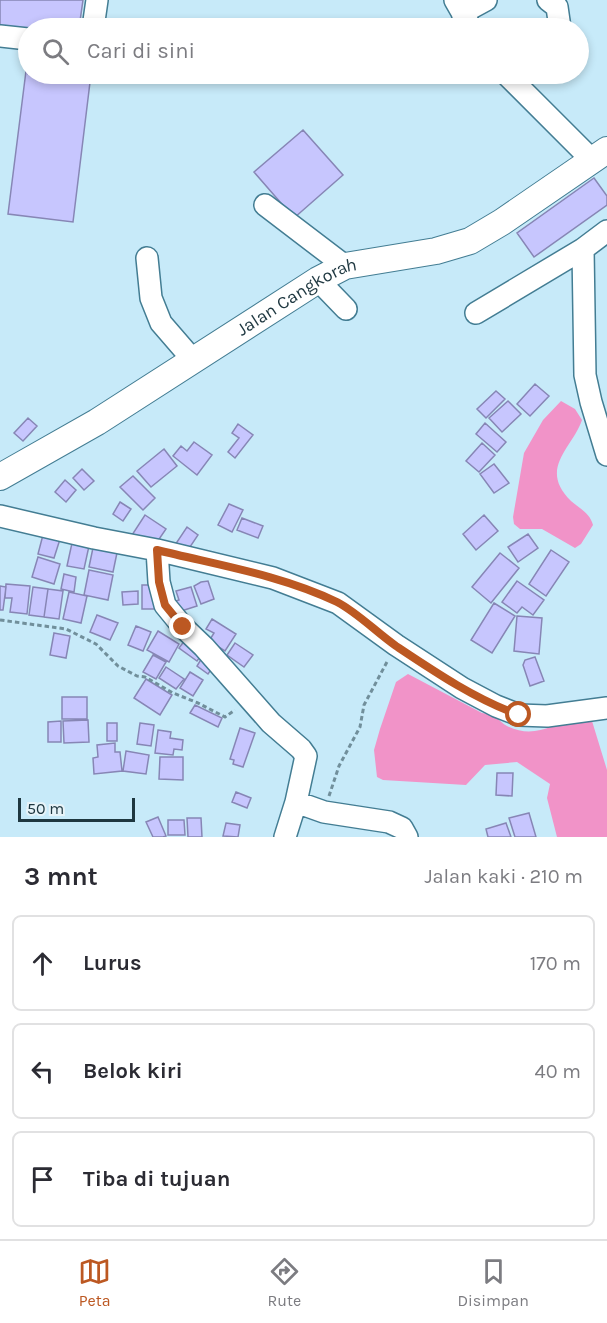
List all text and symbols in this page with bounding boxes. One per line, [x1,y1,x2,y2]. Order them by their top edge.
search box [18,18,589,84]
icon: search [39,35,72,68]
text: Cari di sini [87,38,195,64]
street label: Jalan Cangkorah [233,253,358,340]
route end [169,613,195,639]
route start [505,701,531,727]
scale bar [18,795,135,822]
text: 50 m [27,799,64,818]
text: 3 mnt [24,861,98,892]
text: Jalan kaki · 210 m [424,865,583,888]
icon: ahead [26,947,59,980]
text: Lurus [83,950,142,976]
text: 170 m [530,952,581,975]
icon: left [26,1055,59,1088]
text: Belok kiri [83,1058,183,1084]
text: 40 m [535,1060,581,1083]
icon: arrive [26,1163,59,1196]
text: Tiba di tujuan [83,1166,230,1192]
tab: Peta [78,1255,111,1310]
tab: Rute [267,1255,301,1310]
tab: Disimpan [458,1255,529,1310]

